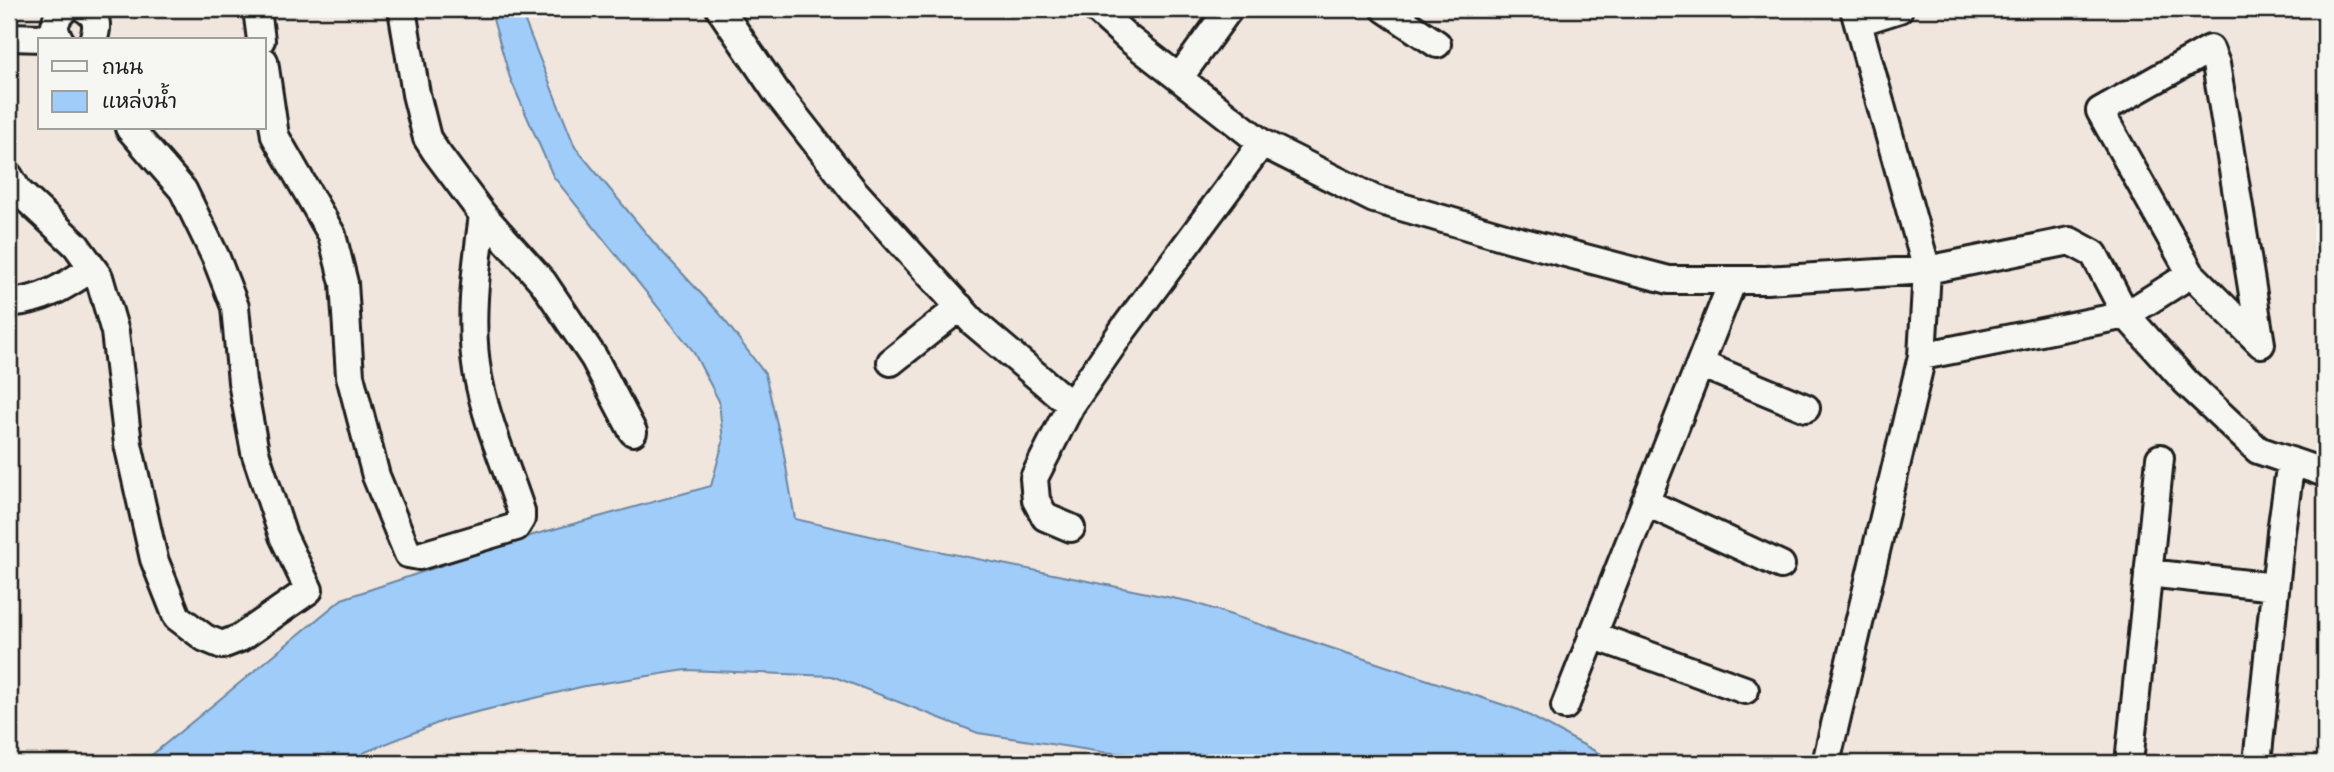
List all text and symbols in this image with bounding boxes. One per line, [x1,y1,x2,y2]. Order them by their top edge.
legend [38,38,266,130]
text: ถนน [102,53,143,81]
text: แหล่งน้ำ [102,82,177,115]

